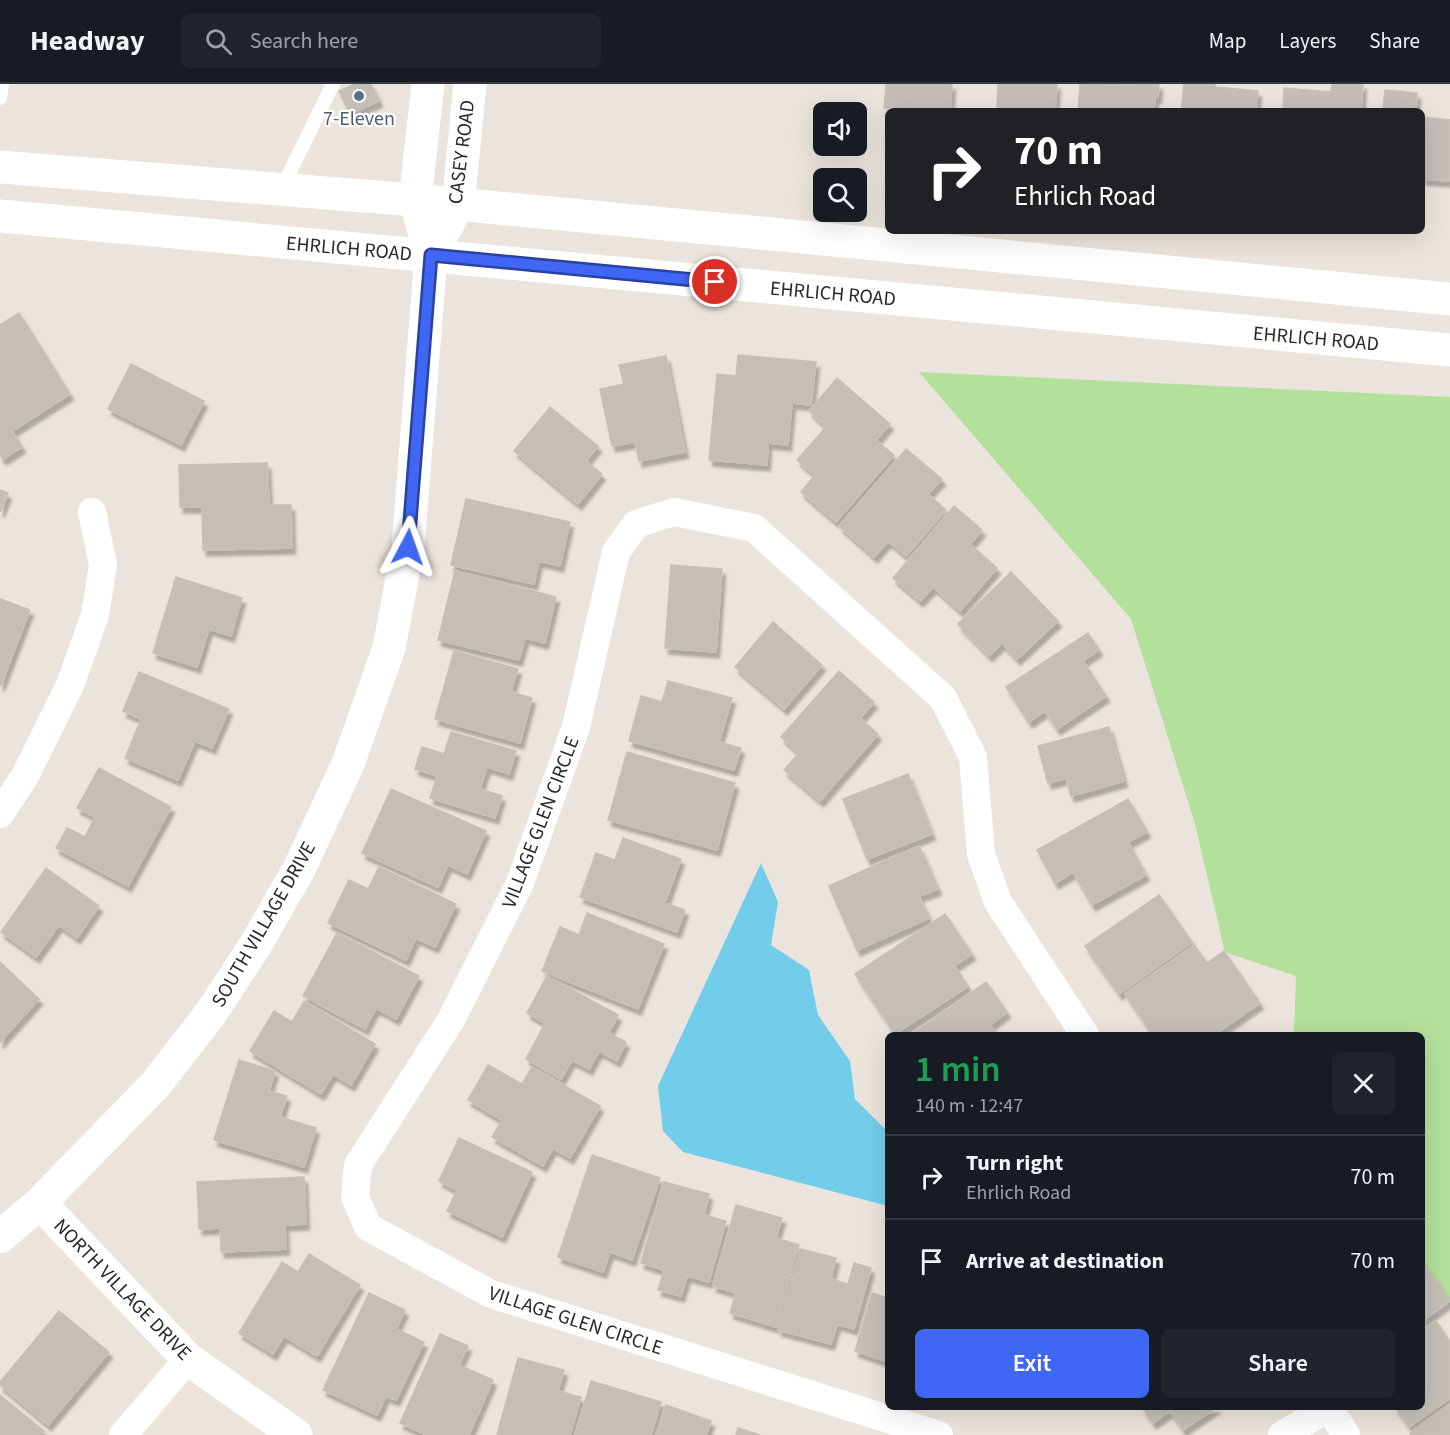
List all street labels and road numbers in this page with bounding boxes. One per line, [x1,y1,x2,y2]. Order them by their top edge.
street label: CASEY ROAD [442,98,482,206]
street label: EHRLICH ROAD [285,230,413,268]
street label: EHRLICH ROAD [769,275,897,313]
street label: EHRLICH ROAD [1252,320,1380,358]
street label: VILLAGE GLEN CIRCLE [495,732,587,912]
street label: SOUTH VILLAGE DRIVE [205,837,323,1012]
street label: NORTH VILLAGE DRIVE [47,1213,197,1367]
street label: VILLAGE GLEN CIRCLE [485,1280,667,1362]

